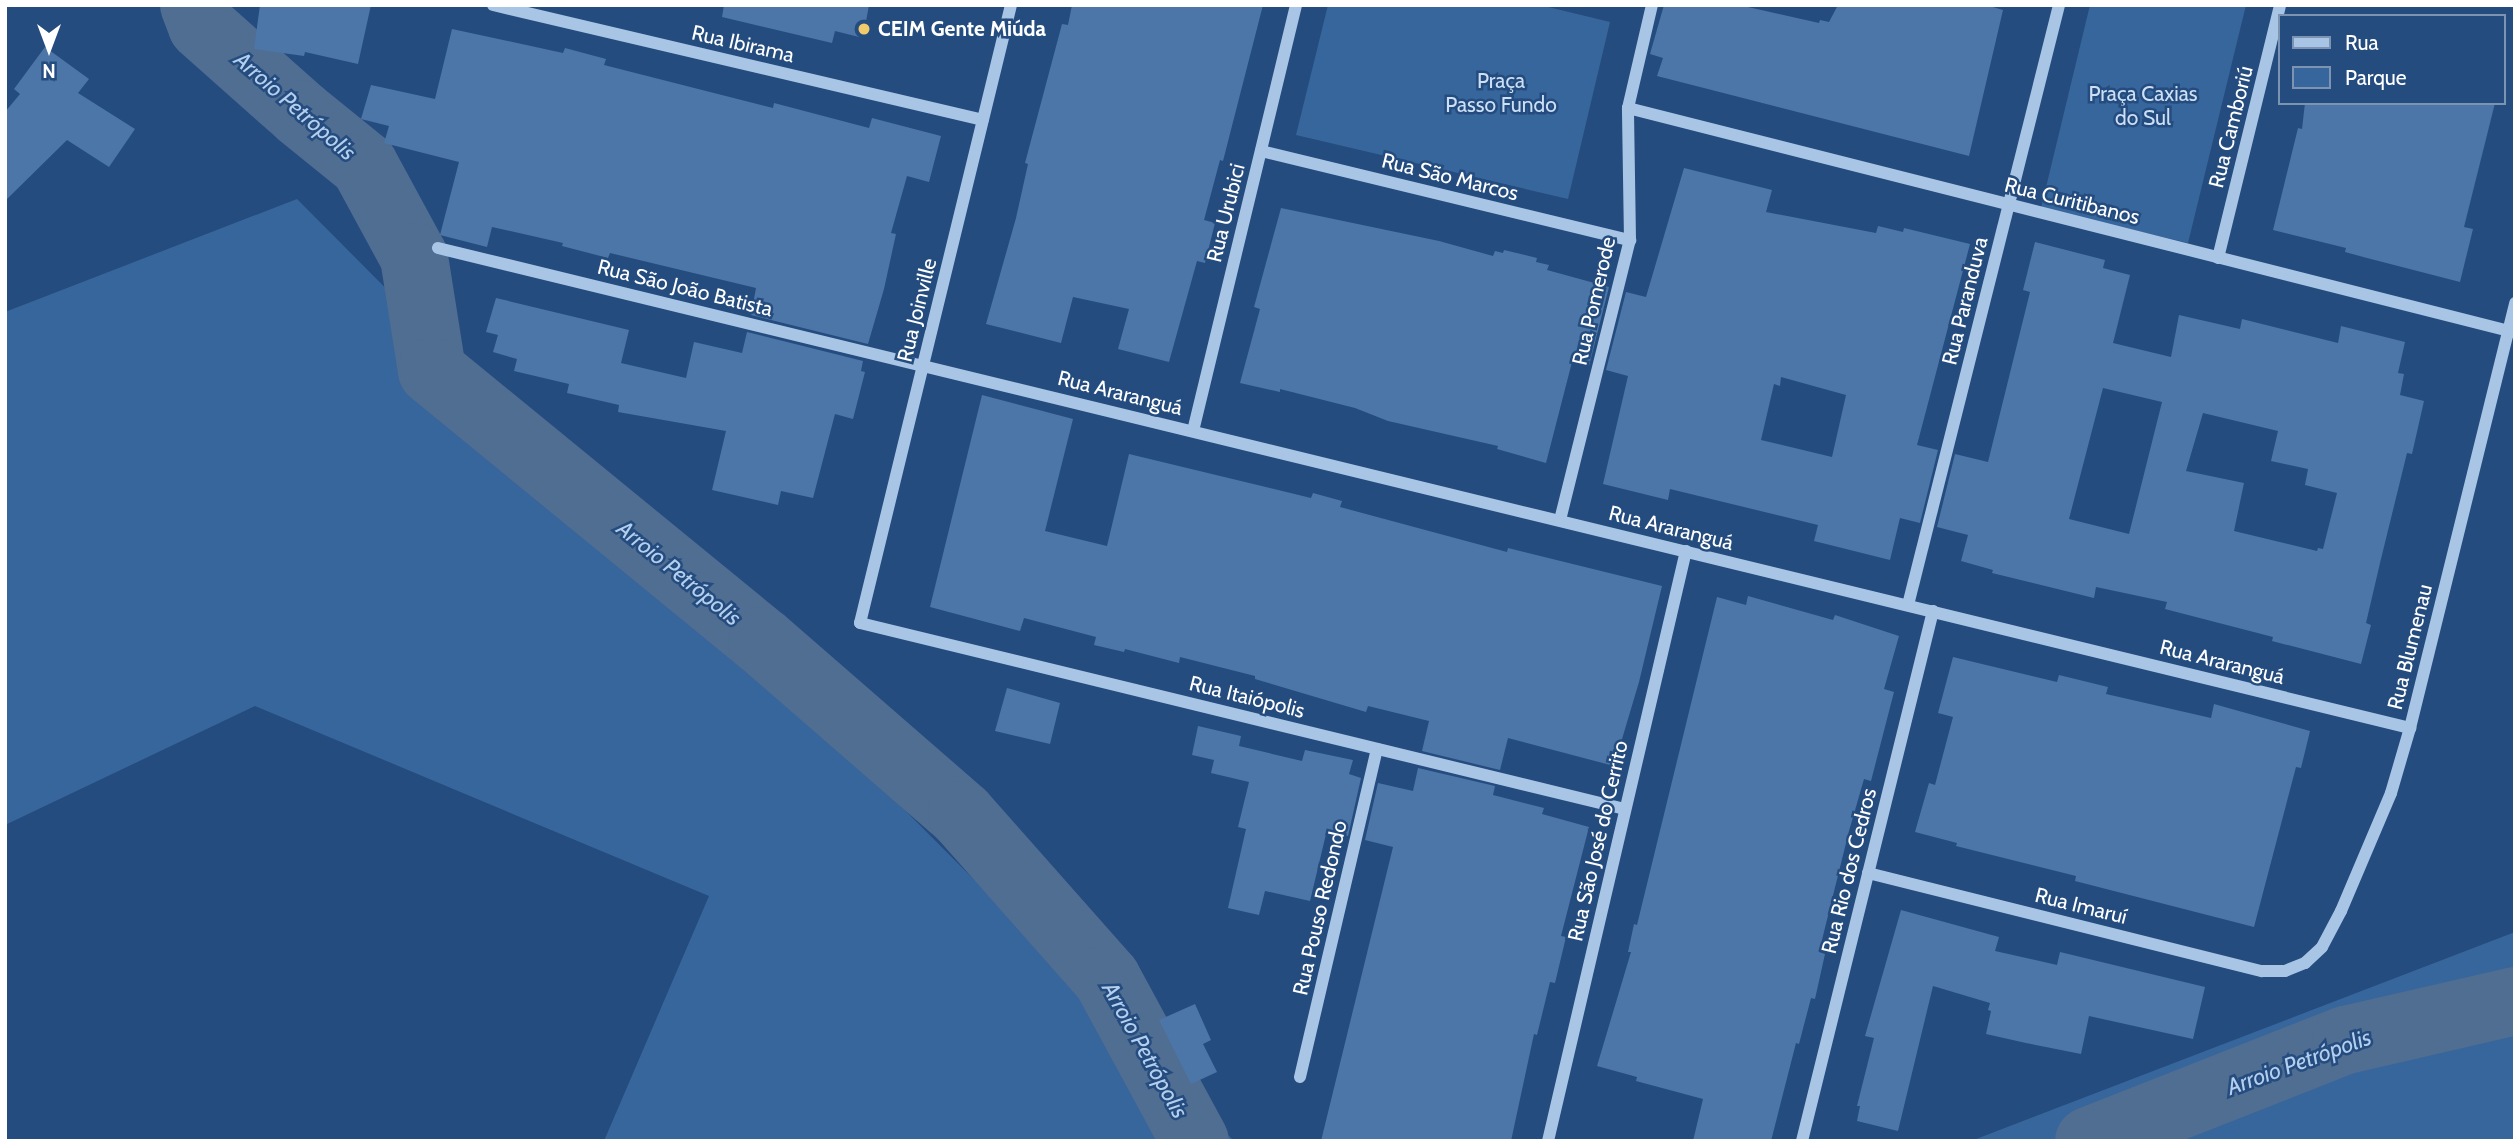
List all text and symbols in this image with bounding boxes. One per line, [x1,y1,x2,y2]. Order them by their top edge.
north arrow [14,14,84,84]
legend [2278,14,2506,105]
place label: CEIM Gente Miúda [878,16,1046,42]
street label: Rua Ibirama [689,20,797,68]
marker: CEIM Gente Miúda [856,21,872,37]
text: Rua [2345,30,2379,55]
water label: Arroio Petrópolis [229,46,361,166]
text: N [42,59,56,82]
street label: Rua Camboriú [2204,63,2258,191]
text: Parque [2345,65,2407,90]
park label: Praça Passo Fundo [1445,68,1557,118]
park label: Praça Caxias do Sul [2089,81,2197,131]
street label: Rua São Marcos [1379,148,1521,206]
street label: Rua Urubici [1202,161,1250,265]
street label: Rua Curitibanos [2002,172,2142,230]
street label: Rua Pomerode [1567,234,1621,368]
street label: Rua Paranduva [1937,234,1993,368]
street label: Rua São João Batista [595,254,775,322]
street label: Rua Joinville [892,255,942,365]
street label: Rua Araranguá [1055,365,1185,421]
street label: Rua Araranguá [1606,500,1736,556]
water label: Arroio Petrópolis [611,515,747,631]
street label: Rua Blumenau [2382,582,2438,712]
street label: Rua Araranguá [2157,634,2287,690]
street label: Rua Itaiópolis [1187,671,1307,723]
street label: Rua São José do Cerrito [1563,738,1633,944]
street label: Rua Rio dos Cedros [1816,786,1882,956]
street label: Rua Pouso Redondo [1288,818,1352,998]
street label: Rua Imaruí [2032,882,2130,930]
water label: Arroio Petrópolis [1096,977,1194,1123]
water label: Arroio Petrópolis [2223,1023,2375,1101]

